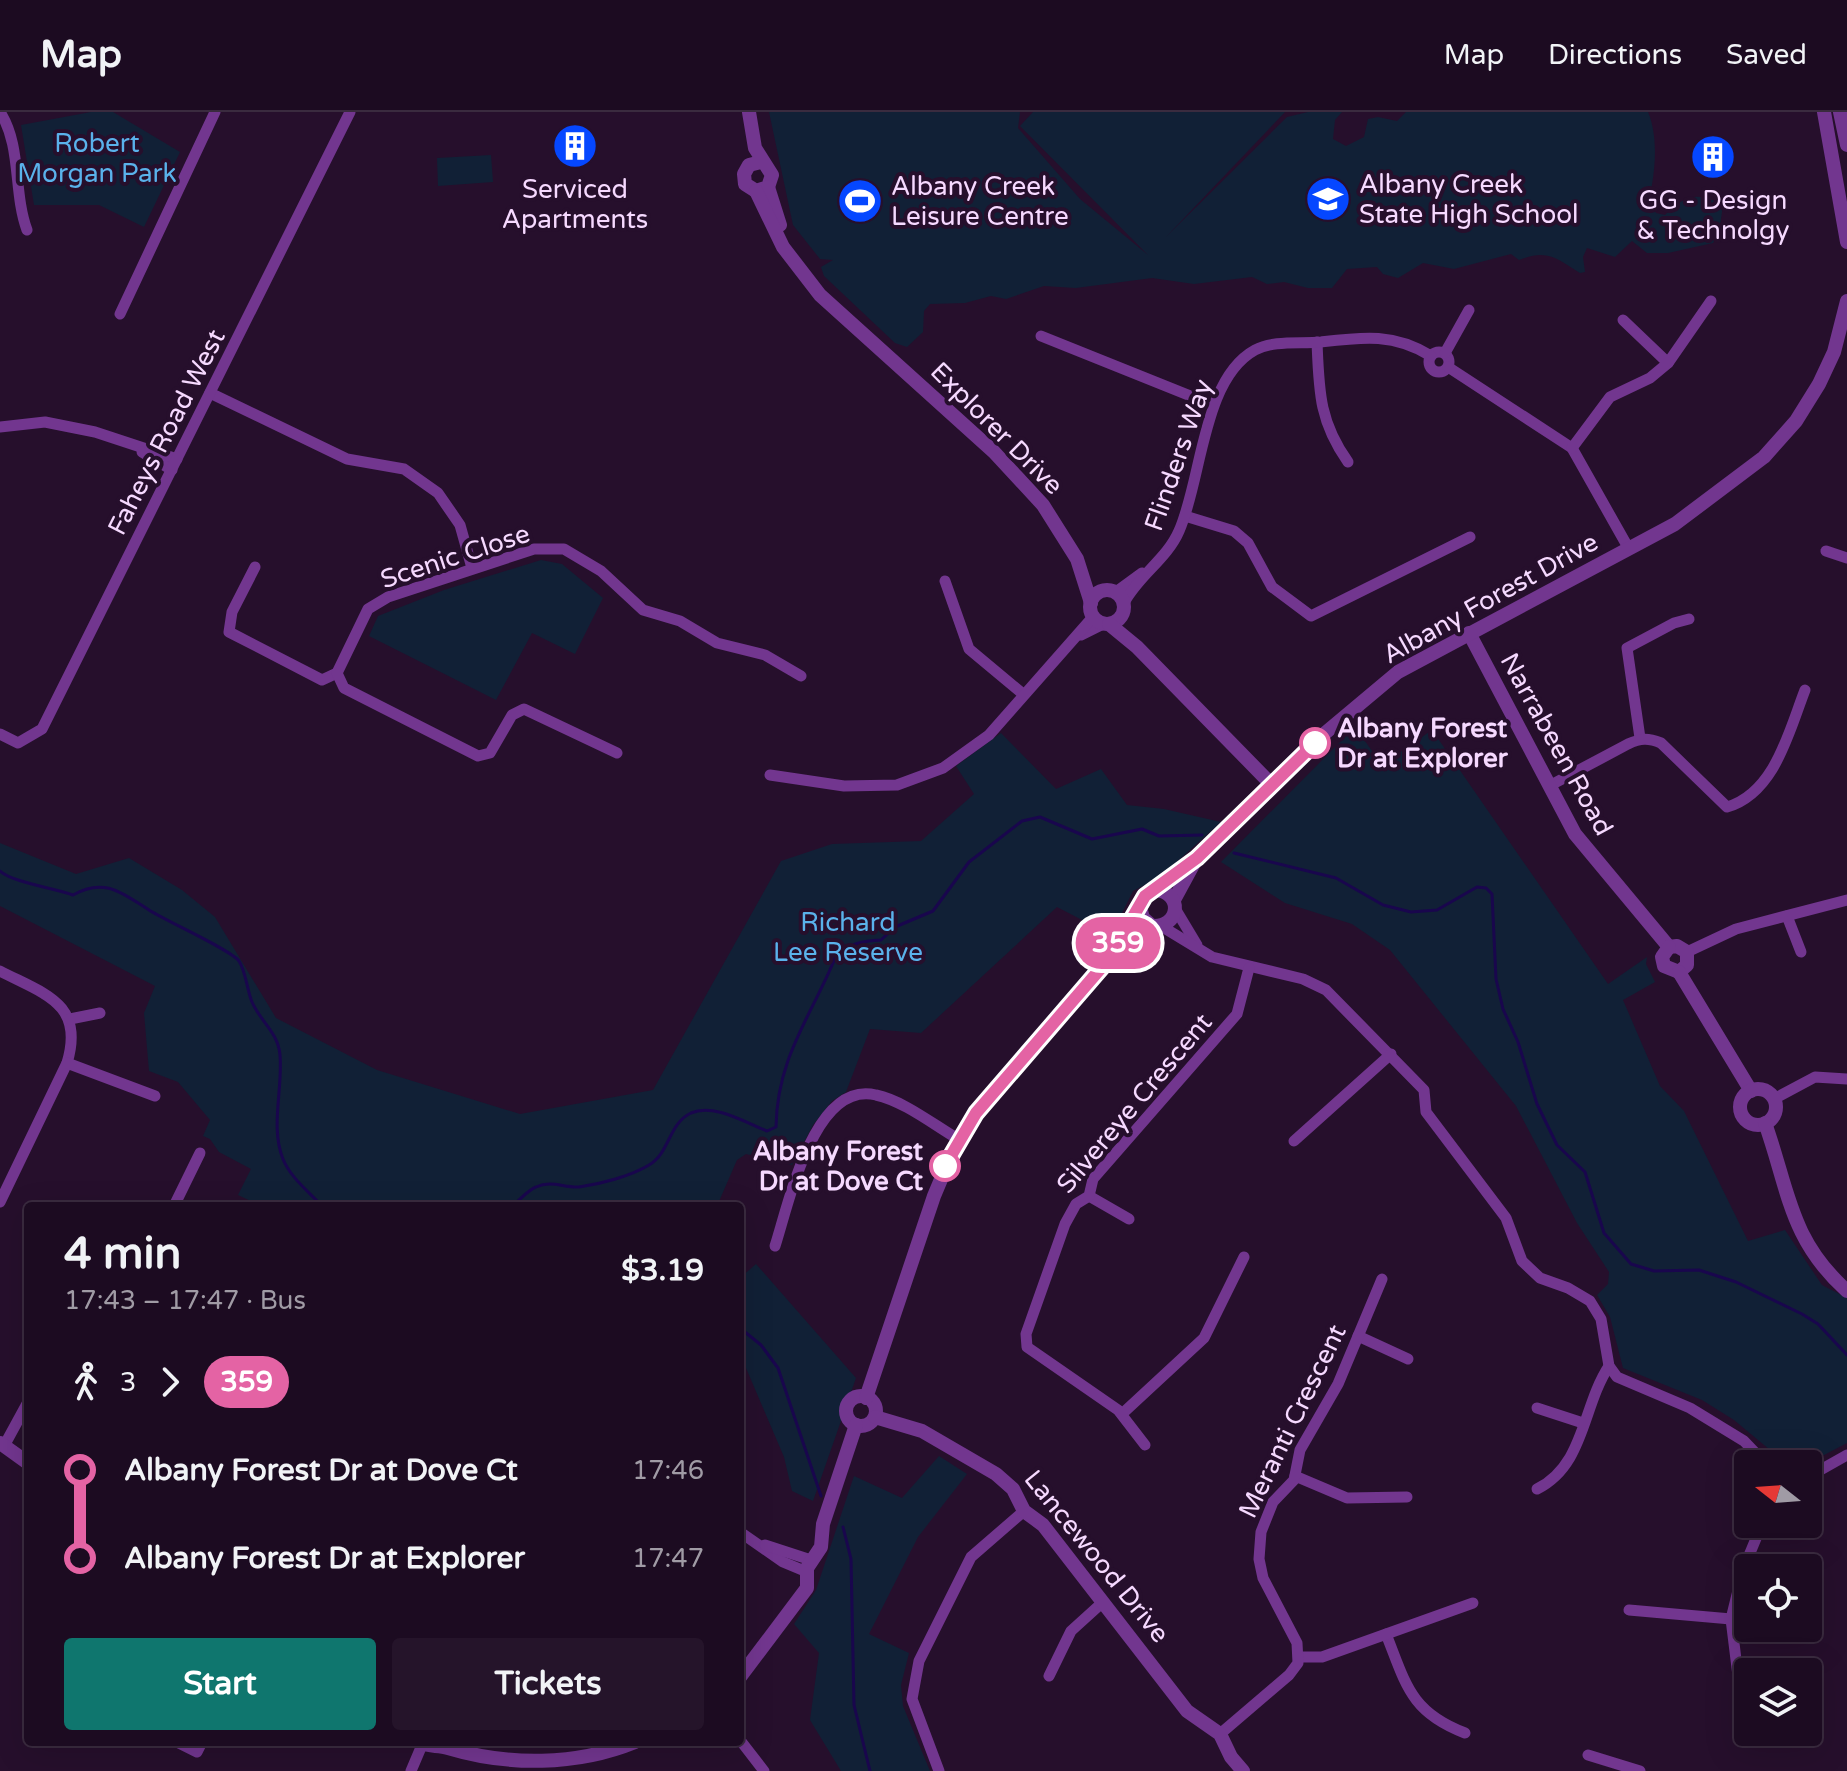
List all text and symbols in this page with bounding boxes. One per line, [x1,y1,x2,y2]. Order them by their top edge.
text: Map [40,32,122,78]
text: Map [1444,38,1504,72]
text: Directions [1548,38,1682,72]
text: Saved [1726,38,1807,72]
building icon: Serviced Apartments [551,122,599,170]
park label: Robert Morgan Park [17,128,177,189]
building icon: GG - Design & Technolgy [1689,133,1737,181]
place label: Albany Creek State High School [1359,169,1579,230]
place label: Albany Creek Leisure Centre [891,171,1069,232]
place label: Serviced Apartments [502,174,648,235]
school or university icon: Albany Creek State High School [1304,175,1352,223]
sports icon: Albany Creek Leisure Centre [836,177,884,225]
place label: GG - Design & Technolgy [1637,185,1789,246]
street label: Faheys Road West [101,324,232,540]
street label: Explorer Drive [924,356,1069,501]
street label: Flinders Way [1138,375,1219,535]
street label: Scenic Close [377,518,534,595]
street label: Albany Forest Drive [1377,526,1603,670]
street label: Narrabeen Road [1494,648,1620,841]
place label: Albany Forest Dr at Explorer [1337,713,1509,774]
marker: Albany Forest Dr at Explorer [1300,728,1330,758]
park label: Richard Lee Reserve [773,907,923,968]
line badge: 359 [1072,917,1164,969]
text: 359 [1092,926,1144,960]
street label: Silvereye Crescent [1050,1007,1219,1199]
place label: Albany Forest Dr at Dove Ct [753,1136,923,1197]
marker: Albany Forest Dr at Dove Ct [930,1151,960,1181]
text: 4 min [64,1228,181,1281]
text: $3.19 [621,1252,704,1289]
text: 17:43 – 17:47 · Bus [64,1285,306,1316]
street label: Meranti Crescent [1232,1319,1353,1523]
icon: walk [64,1360,108,1404]
icon: forward [148,1360,192,1404]
text: 359 [220,1365,273,1399]
text: 3 [120,1367,136,1398]
north arrow [1734,1450,1822,1538]
map controls [1734,1450,1822,1746]
text: Albany Forest Dr at Dove Ct [124,1452,518,1489]
text: 17:46 [632,1455,704,1486]
street label: Lancewood Drive [1018,1464,1176,1649]
text: Albany Forest Dr at Explorer [124,1540,525,1577]
text: 17:47 [632,1543,704,1574]
button: locate [1734,1554,1822,1642]
button: Start [64,1638,376,1730]
button: Tickets [392,1638,704,1730]
button: layers [1734,1658,1822,1746]

